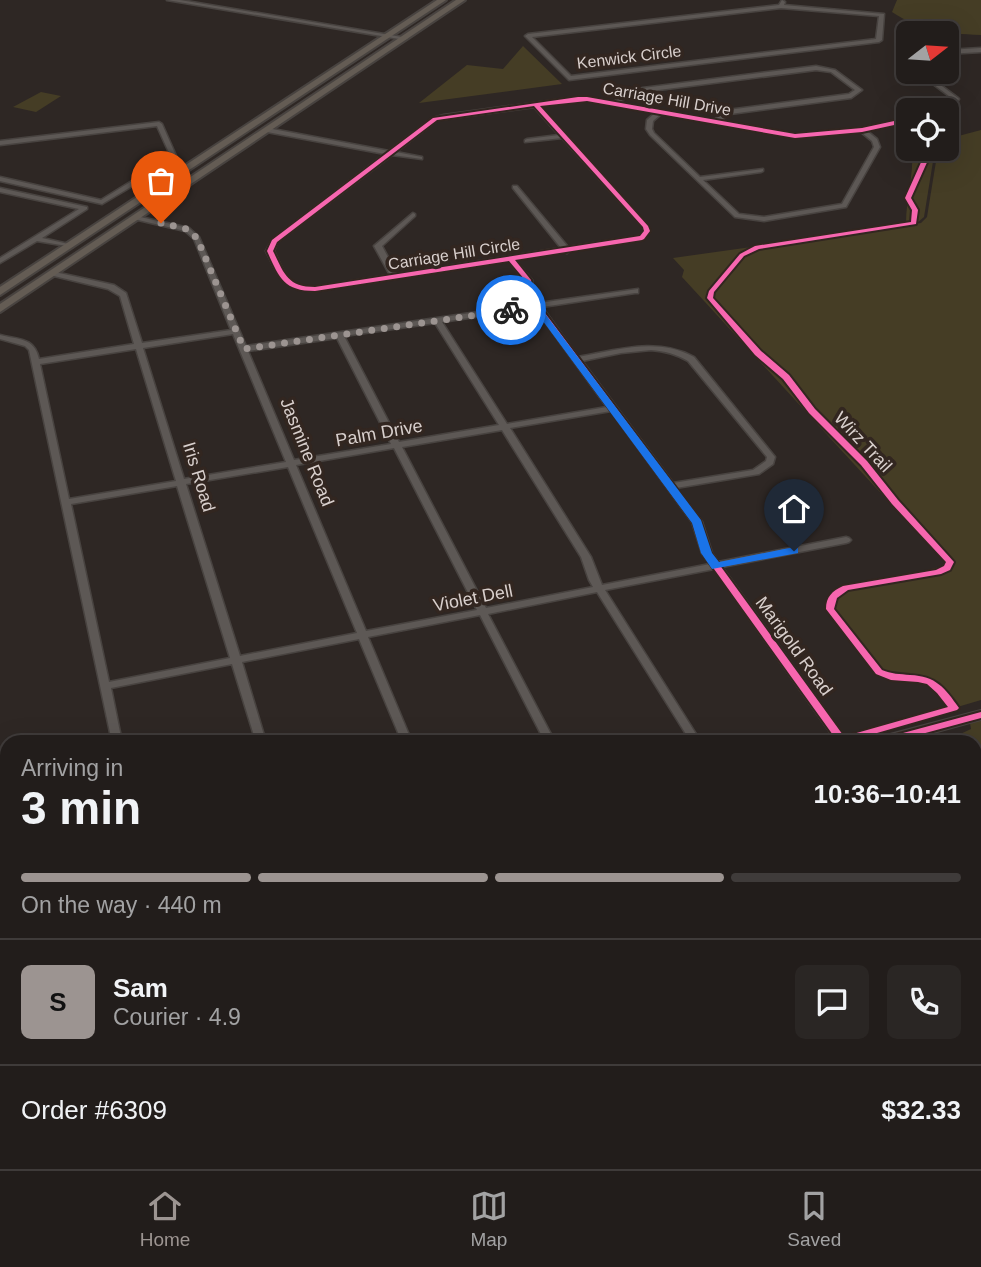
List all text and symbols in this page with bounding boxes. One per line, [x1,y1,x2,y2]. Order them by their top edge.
north arrow [896,21,959,84]
map controls [896,21,959,161]
street label: Kenwick Circle [576,42,682,72]
street label: Carriage Hill Drive [602,79,732,119]
button: locate [896,98,959,161]
pin [131,151,191,223]
icon: bag [142,162,180,200]
street label: Carriage Hill Circle [387,235,521,273]
courier [476,275,546,345]
icon: bike [492,291,530,329]
street label: Jasmine Road [276,395,338,509]
street label: Wirz Trail [830,408,896,476]
street label: Palm Drive [334,416,424,450]
street label: Iris Road [179,440,219,514]
pin [764,479,824,551]
icon: home [775,490,813,528]
street label: Violet Dell [431,580,515,616]
street label: Marigold Road [752,593,836,699]
text: Arriving in [21,755,123,781]
text: 10:36–10:41 [814,779,961,809]
text: 3 min [21,782,141,834]
text: On the way · 440 m [21,892,222,918]
button: chat [795,965,869,1039]
button: phone [887,965,961,1039]
text: Sam [113,973,168,1003]
text: S [49,987,67,1017]
text: Courier · 4.9 [113,1004,241,1030]
text: Order #6309 [21,1095,167,1125]
text: $32.33 [881,1095,961,1125]
tab: Home [140,1187,190,1251]
tab: Map [470,1187,508,1251]
tab: Saved [787,1187,841,1251]

